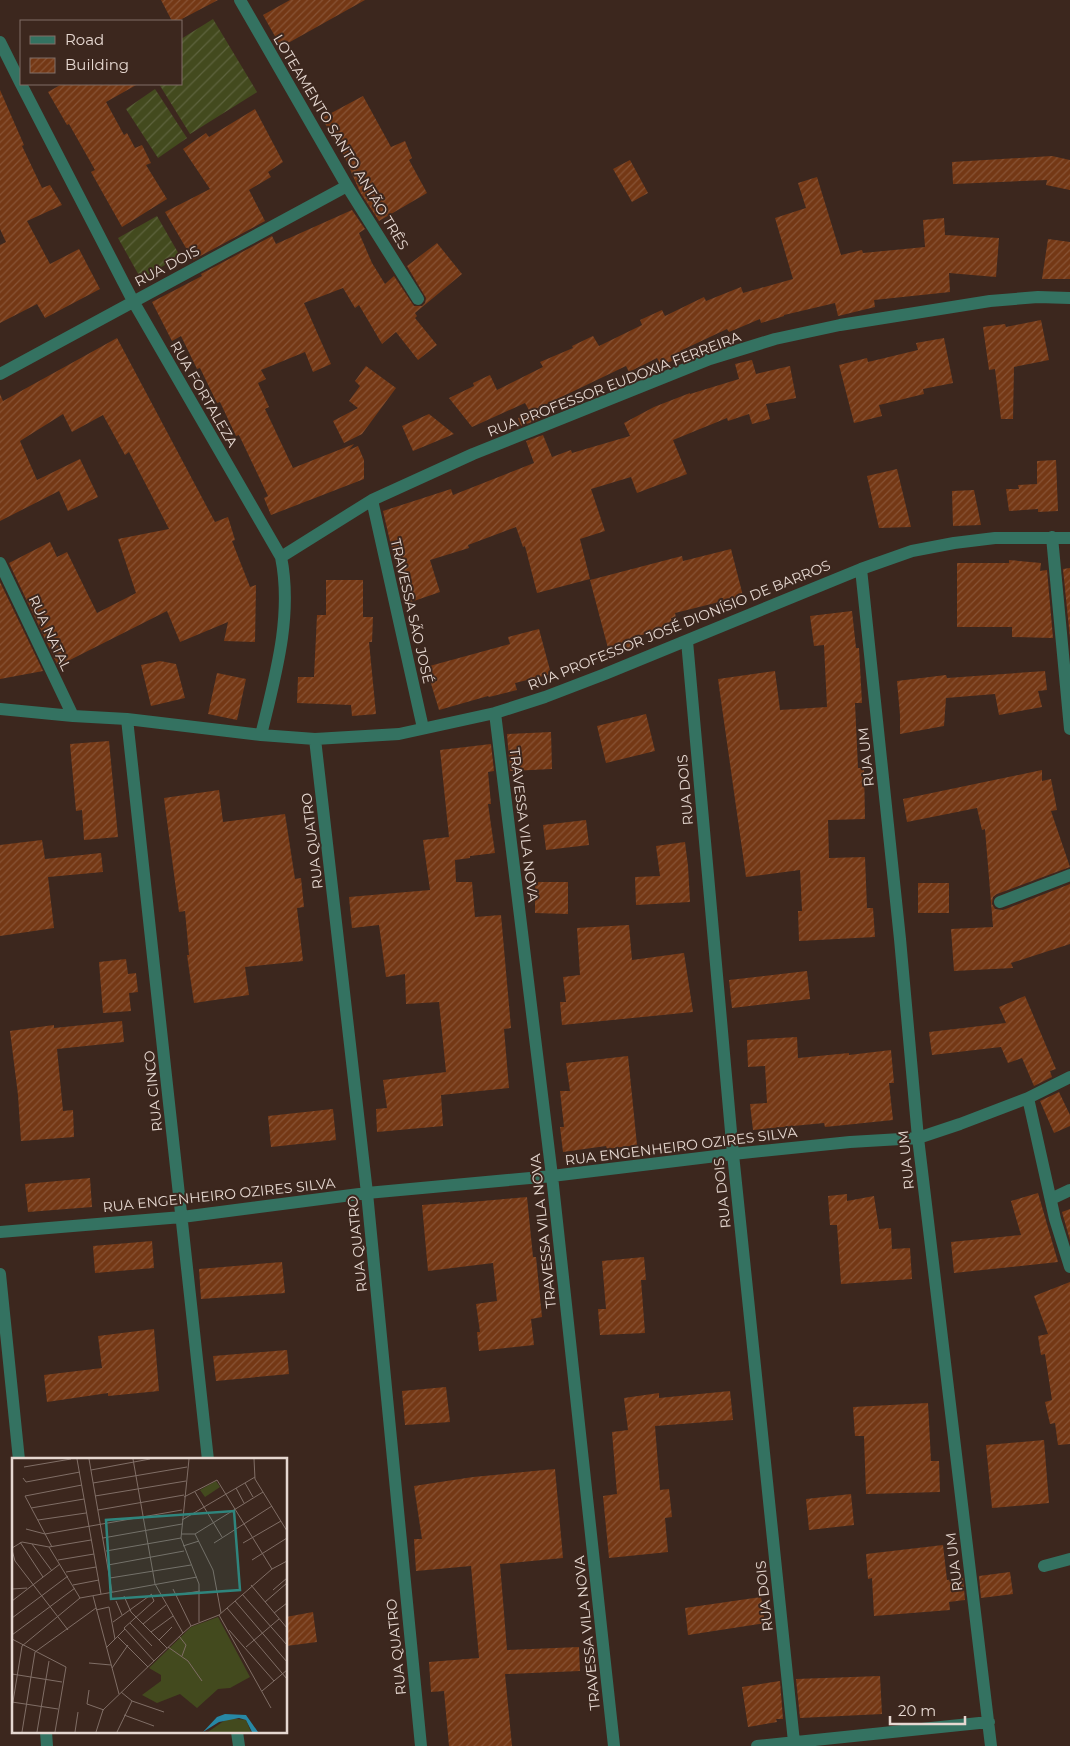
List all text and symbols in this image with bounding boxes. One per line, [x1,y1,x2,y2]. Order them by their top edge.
legend [20,20,182,85]
text: Road [65,30,104,49]
street label: LOTEAMENTO SANTO ANTÃO TRÊS [269,31,413,253]
text: Building [65,55,129,74]
street label: RUA DOIS [131,241,203,291]
street label: RUA PROFESSOR EUDOXIA FERREIRA [485,327,744,441]
street label: RUA FORTALEZA [166,338,242,451]
street label: TRAVESSA SÃO JOSÉ [387,537,437,685]
street label: RUA PROFESSOR JOSÉ DIONÍSIO DE BARROS [525,556,833,694]
street label: RUA NATAL [25,592,76,674]
street label: RUA UM [854,727,878,787]
street label: TRAVESSA VILA NOVA [506,747,543,904]
street label: RUA DOIS [673,754,697,826]
street label: RUA QUATRO [297,792,327,890]
street label: RUA CINCO [140,1049,166,1132]
street label: RUA ENGENHEIRO OZIRES SILVA [564,1123,799,1169]
street label: RUA UM [894,1130,918,1190]
street label: TRAVESSA VILA NOVA [526,1152,560,1309]
street label: RUA DOIS [709,1157,735,1229]
street label: RUA ENGENHEIRO OZIRES SILVA [102,1174,337,1216]
street label: RUA QUATRO [343,1195,371,1293]
inset map [12,1458,288,1734]
street label: RUA UM [941,1532,967,1592]
street label: TRAVESSA VILA NOVA [570,1554,604,1711]
street label: RUA DOIS [751,1560,777,1632]
street label: RUA QUATRO [382,1598,410,1696]
scale bar [890,1694,965,1726]
text: 20 m [898,1701,936,1720]

